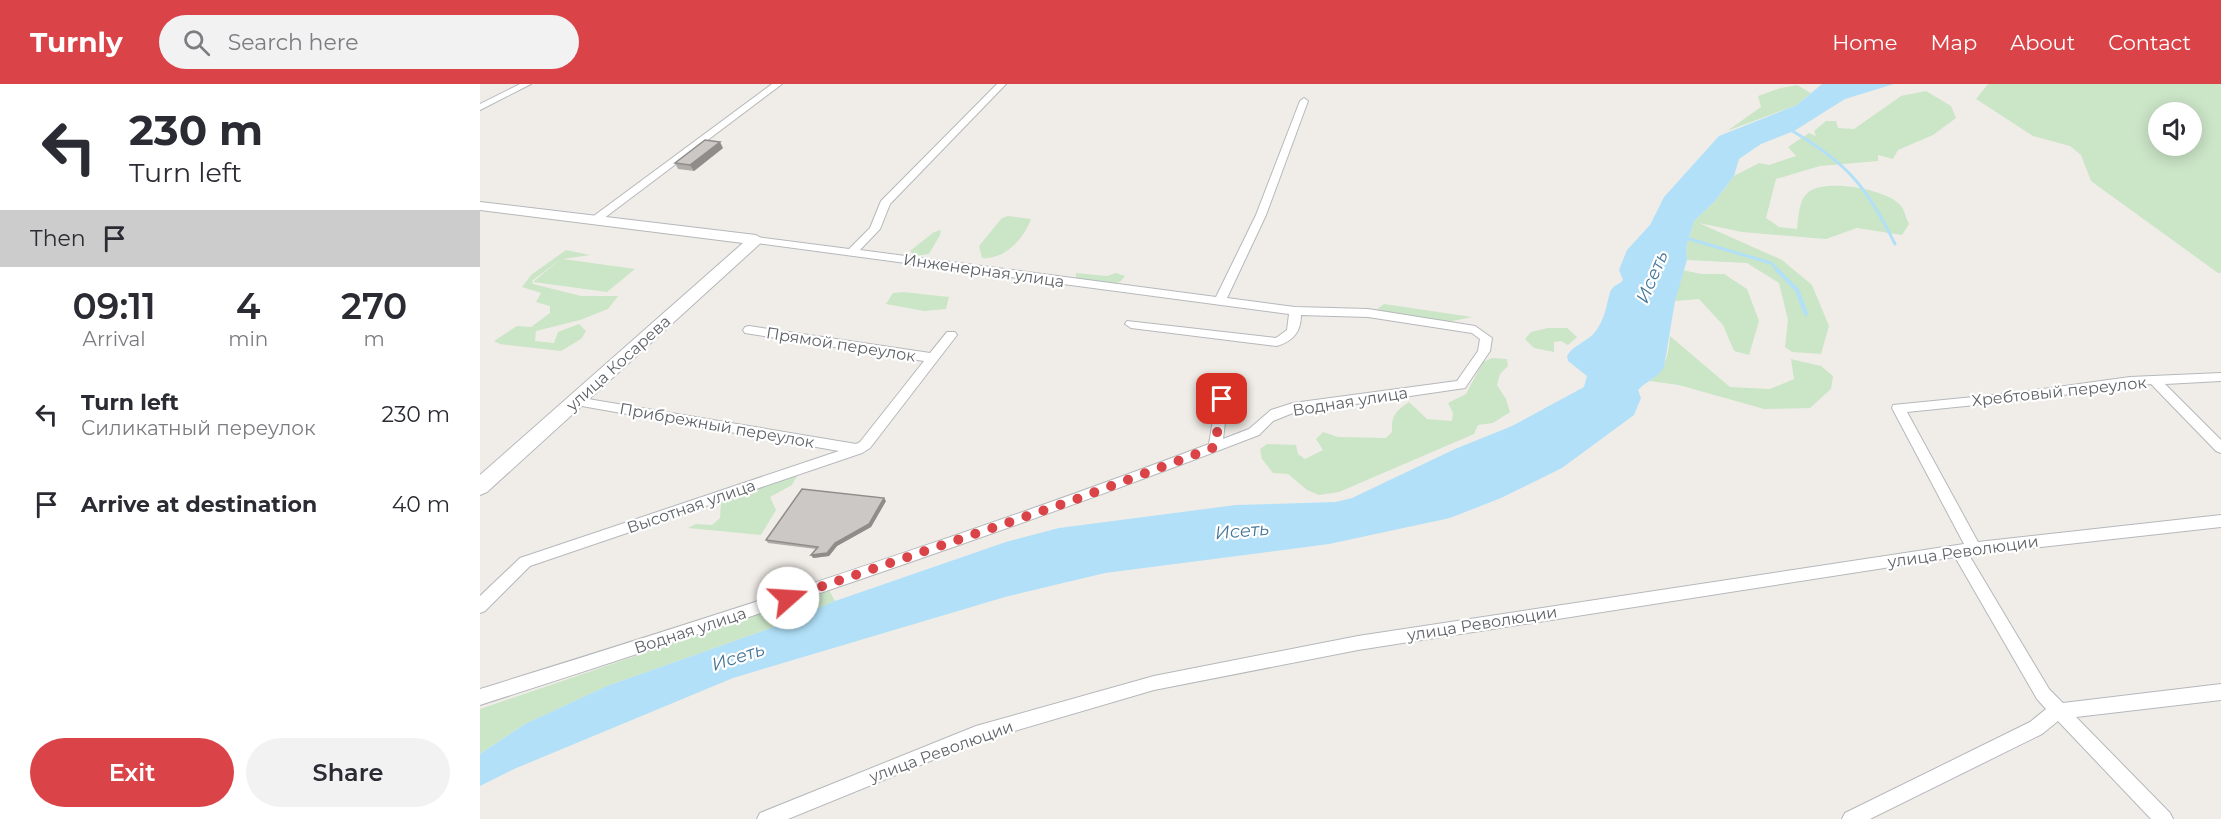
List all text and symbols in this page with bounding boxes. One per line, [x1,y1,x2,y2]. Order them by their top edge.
search box [159,15,579,69]
text: Turnly [30,25,123,59]
icon: search [180,26,213,59]
text: Search here [228,29,359,56]
text: Home [1832,30,1897,55]
text: Map [1930,30,1977,55]
text: About [2010,30,2075,55]
text: Contact [2108,30,2191,55]
map controls [2148,102,2202,156]
button: sound [2148,102,2202,156]
text: 230 m [129,104,263,156]
icon: left [30,108,108,186]
text: Turn left [129,156,242,189]
icon: arrive [98,222,131,255]
text: Then [30,225,86,252]
water label: Исеть [1631,248,1673,306]
street label: Инженерная улица [902,250,1066,291]
text: 09:11 [73,284,156,328]
text: 4 [236,284,261,328]
text: 270 [341,284,407,328]
street label: улица Косарева [562,312,674,416]
street label: Прямой переулок [765,323,918,366]
text: Arrival [83,327,146,351]
text: min [228,327,268,351]
text: m [364,327,385,351]
pin [1196,373,1247,424]
street label: Хребтовый переулок [1971,373,2148,410]
icon: arrive [1205,382,1238,415]
street label: Водная улица [1291,383,1409,420]
text: Turn left [81,389,179,416]
icon: left [30,398,63,431]
street label: Прибрежный переулок [618,399,817,452]
text: 230 m [381,401,450,428]
text: Силикатный переулок [81,416,316,440]
street label: Высотная улица [624,476,758,537]
icon: arrive [30,488,63,521]
text: Arrive at destination [81,491,317,518]
text: 40 m [392,491,450,518]
water label: Исеть [1214,518,1270,544]
street label: улица Революции [1886,532,2040,572]
position arrow [756,566,820,630]
street label: улица Революции [1405,602,1559,645]
street label: Водная улица [632,603,748,658]
water label: Исеть [709,638,767,676]
street label: улица Революции [866,717,1016,787]
button: Exit [30,738,234,807]
button: Share [246,738,450,807]

